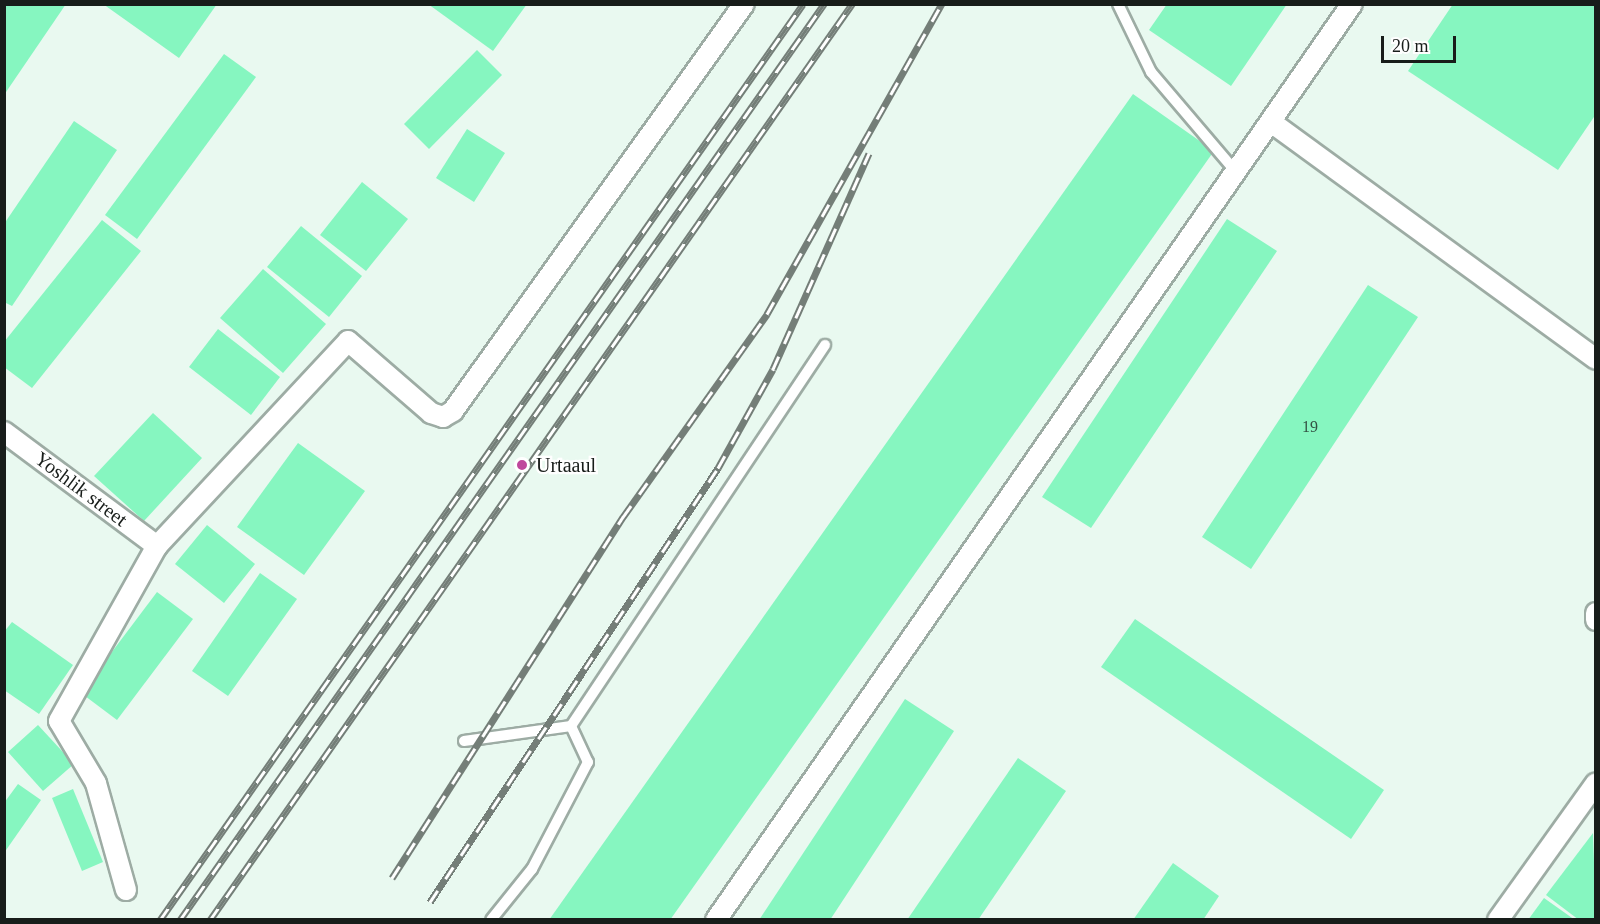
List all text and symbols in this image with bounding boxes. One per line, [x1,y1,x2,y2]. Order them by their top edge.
scale bar [1384,24,1459,62]
text: 20 m [1392,36,1429,56]
house number: 19 [1302,417,1318,437]
street label: Yoshlik street [30,446,132,532]
place label: Urtaaul [536,453,596,477]
marker: Urtaaul [513,456,531,474]

